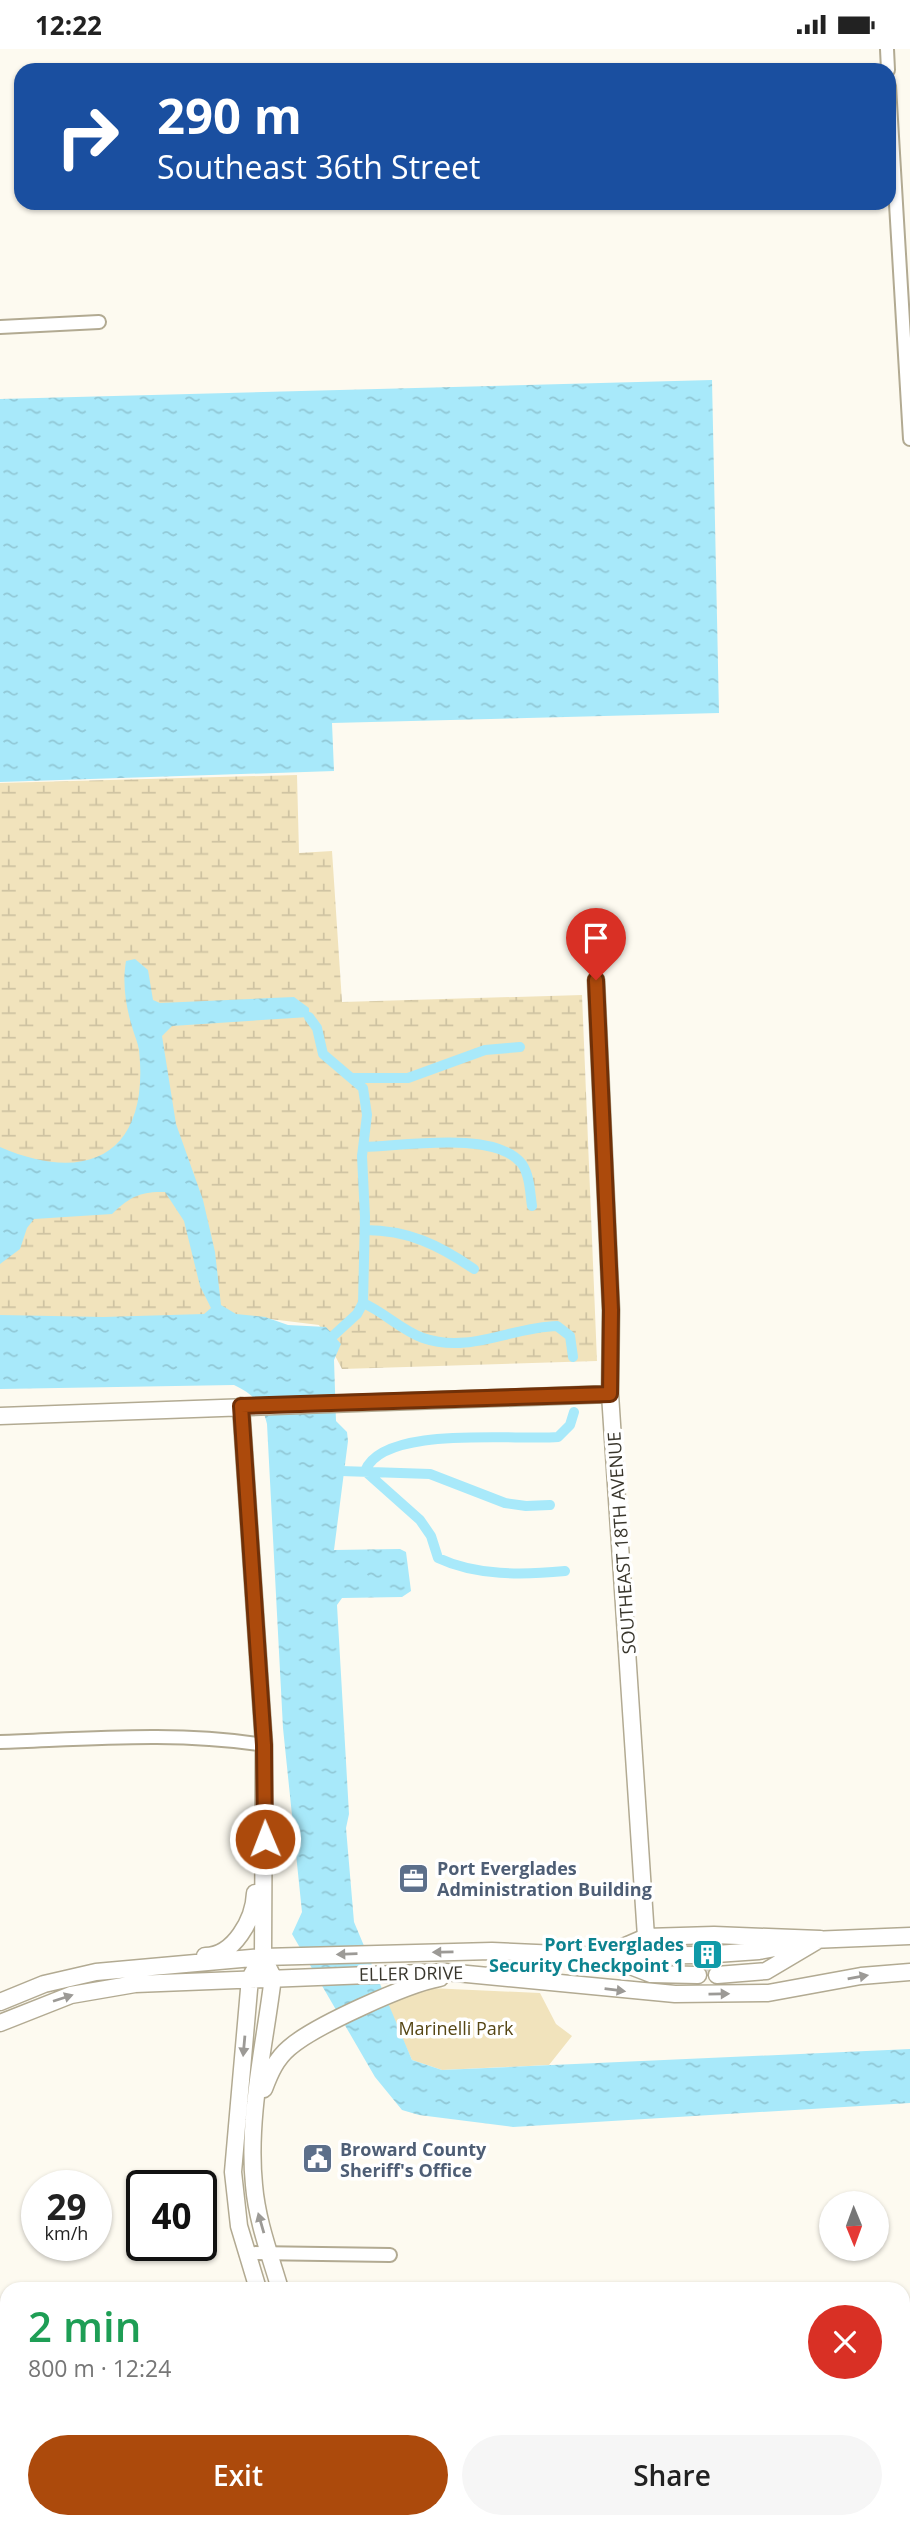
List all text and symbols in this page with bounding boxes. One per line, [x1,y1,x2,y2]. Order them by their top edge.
text: 12:22 [35,7,102,43]
text: 290 m [157,82,302,148]
icon: right [42,91,133,182]
text: Southeast 36th Street [157,145,480,188]
pin [566,908,626,980]
icon: arrive [577,919,615,957]
street label: SOUTHEAST 18TH AVENUE [601,1431,641,1655]
position arrow [228,1802,302,1876]
place label: Port Everglades Administration Building [437,1856,652,1901]
office icon: Port Everglades Administration Building [397,1861,431,1895]
place label: Port Everglades Security Checkpoint 1 [489,1932,684,1977]
building icon: Port Everglades Security Checkpoint 1 [690,1937,724,1971]
one-way arrow [432,1946,454,1958]
one-way arrow [336,1948,358,1959]
street label: ELLER DRIVE [359,1960,463,1986]
one-way arrow [847,1971,869,1982]
one-way arrow [604,1984,626,1995]
one-way arrow [709,1988,731,1999]
one-way arrow [53,1992,74,2003]
park label: Marinelli Park [398,2016,514,2040]
one-way arrow [238,2035,249,2057]
place label: Broward County Sheriff's Office [340,2137,487,2182]
public building icon: Broward County Sheriff's Office [300,2142,334,2176]
speed limit sign: 40 [126,2170,217,2261]
text: 29 [46,2183,87,2230]
north arrow [819,2191,889,2261]
map controls [819,2191,889,2261]
one-way arrow [256,2213,266,2234]
text: km/h [45,2221,88,2245]
text: 2 min [28,2297,141,2354]
button: close [808,2305,882,2379]
text: 800 m · 12:24 [28,2352,171,2384]
button: Exit [28,2435,448,2515]
button: Share [462,2435,882,2515]

